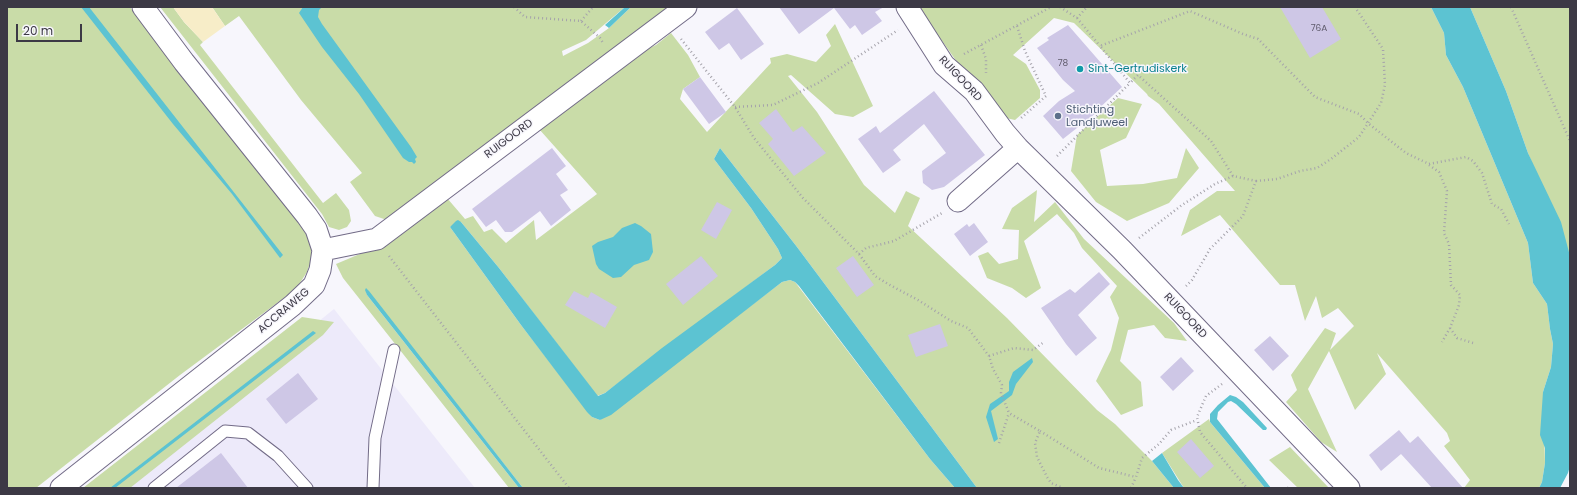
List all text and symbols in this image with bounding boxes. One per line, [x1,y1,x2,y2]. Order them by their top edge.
scale bar [18,16,84,42]
text: 20 m [23,22,53,39]
house number: 76A [1311,24,1327,34]
street label: RUIGOORD [936,54,984,104]
house number: 78 [1058,59,1068,69]
place label: Sint-Gertrudiskerk [1088,62,1187,76]
marker: Sint-Gertrudiskerk [1075,64,1085,74]
place label: Stichting Landjuweel [1066,103,1128,129]
marker: Stichting Landjuweel [1053,111,1063,121]
street label: RUIGOORD [482,117,536,161]
street label: ACCRAWEG [255,286,313,336]
street label: RUIGOORD [1161,291,1209,341]

